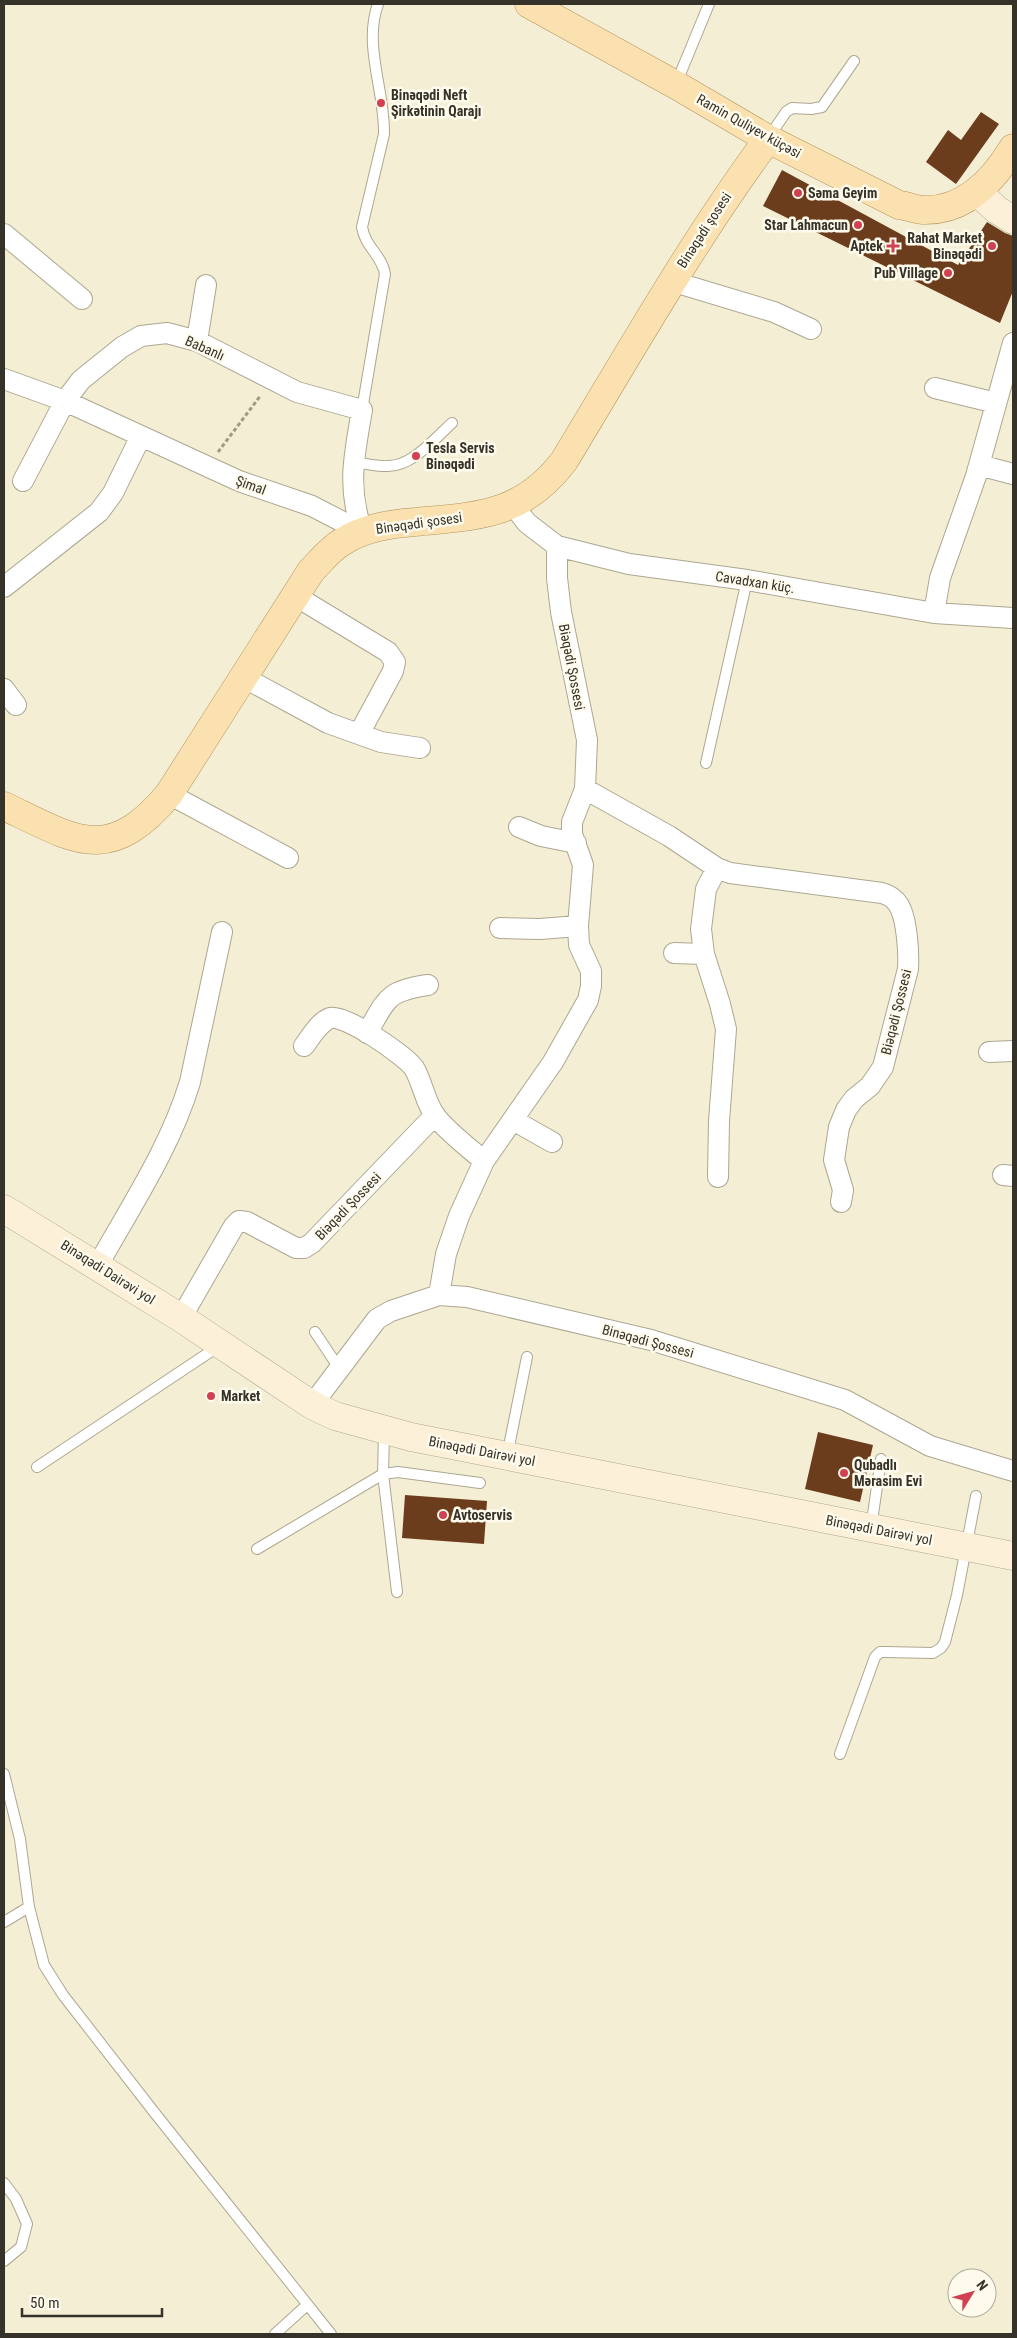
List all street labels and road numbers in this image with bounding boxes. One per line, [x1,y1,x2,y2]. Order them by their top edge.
street label: Ramin Quliyev küçəsi [694,91,804,161]
street label: Binəqədi şosesi [674,189,734,271]
street label: Babanlı [183,332,227,364]
street label: Şimal [234,472,268,498]
street label: Binəqədi şosesi [375,509,463,537]
street label: Cavadxan küç. [714,568,796,596]
street label: Biəqədi Şossesi [556,623,588,711]
street label: Biəqədi Şossesi [878,968,914,1056]
street label: Biəqədi Şossesi [312,1169,384,1243]
street label: Binəqədi Dairəvi yol [58,1237,158,1307]
street label: Binəqədi Şossesi [600,1321,696,1361]
street label: Binəqədi Dairəvi yol [427,1433,537,1469]
street label: Binəqədi Dairəvi yol [824,1512,934,1548]

